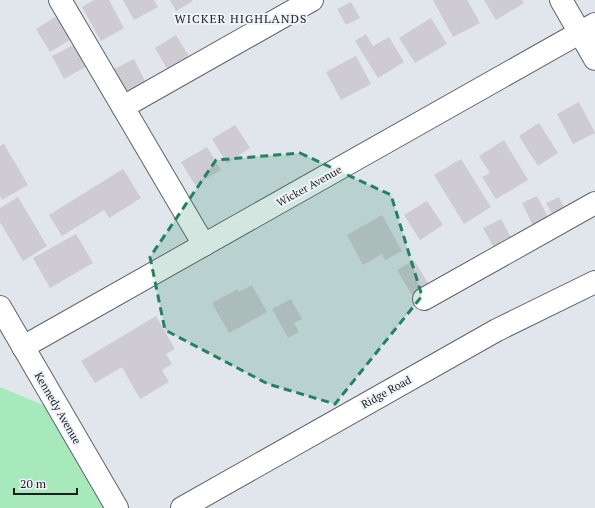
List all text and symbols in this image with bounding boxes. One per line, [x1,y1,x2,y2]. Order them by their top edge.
district label: WICKER HIGHLANDS [175,11,307,26]
street label: Wicker Avenue [274,162,344,210]
street label: Kennedy Avenue [32,369,85,447]
street label: Ridge Road [359,373,413,411]
scale bar [14,470,77,496]
text: 20 m [20,476,47,491]

